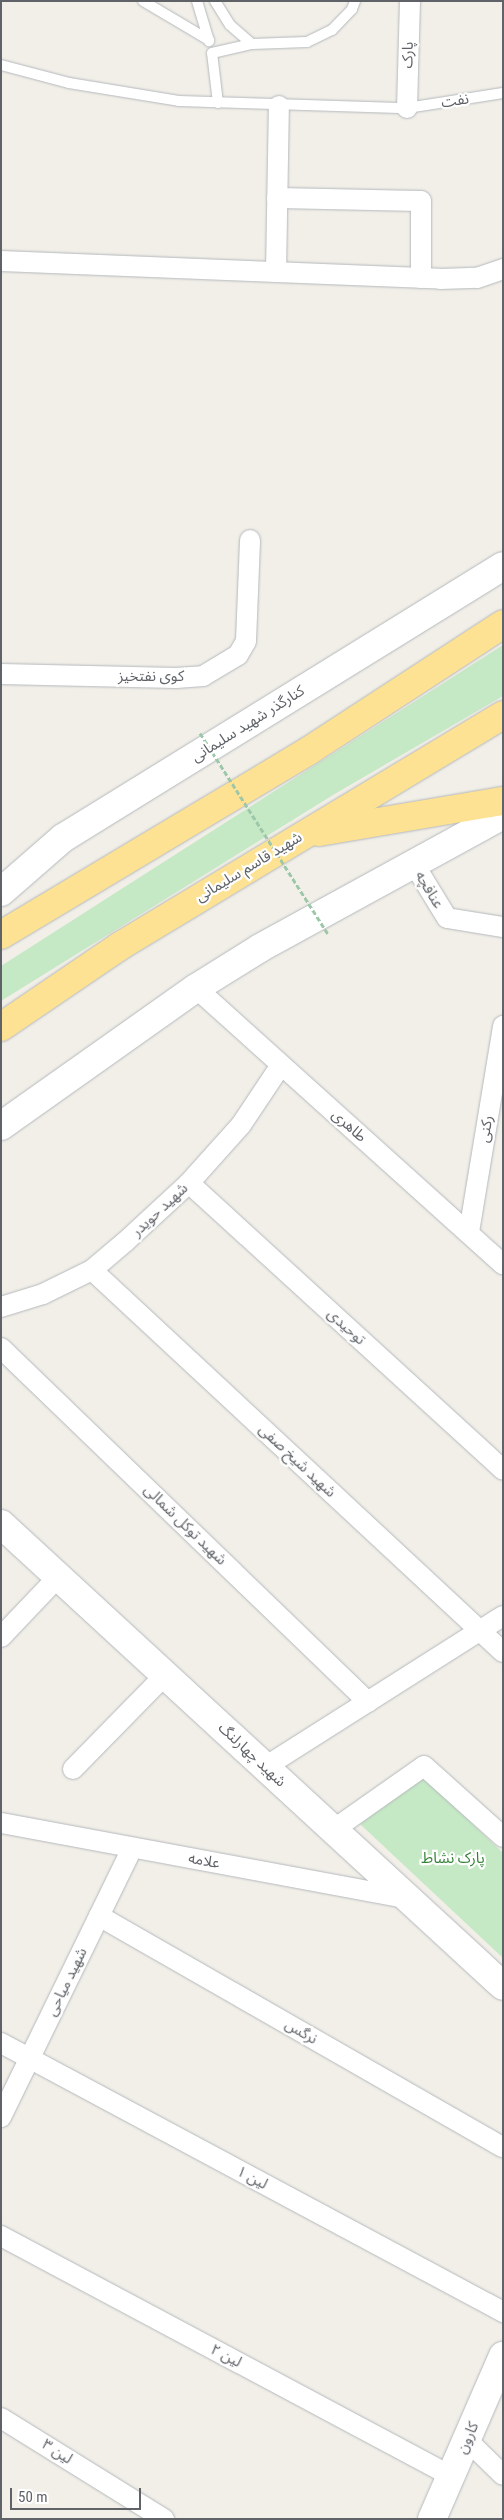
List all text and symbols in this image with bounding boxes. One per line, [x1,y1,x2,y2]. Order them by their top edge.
street label: پارک [399,41,417,69]
street label: نفت [440,90,470,112]
street label: کوی نفتخیز [118,668,184,686]
street label: کنارگذر شهید سلیمانی [188,682,308,766]
street label: شهید قاسم سلیمانی [192,828,306,906]
street label: عنافچه [411,868,447,912]
street label: طاهری [328,1106,370,1146]
street label: رکنی [475,1114,497,1144]
street label: شهید حویدر [128,1179,192,1241]
street label: توحیدی [323,1305,369,1349]
street label: شهید شیخ صفی [255,1421,339,1501]
street label: شهید توکل شمالی [140,1481,230,1569]
street label: شهید چهارلنگ [214,1719,290,1791]
street label: علامه [187,1849,221,1873]
park label: پارک نشاط [421,1850,485,1868]
street label: شهید میاحی [43,1945,91,2019]
street label: نرگس [282,2016,320,2048]
street label: لین ۱ [233,2162,271,2194]
street label: لین ۲ [207,2340,245,2372]
street label: کارون [453,2419,483,2457]
street label: لین ۳ [38,2436,76,2468]
scale bar [12,2478,144,2510]
text: 50 m [18,2488,48,2506]

